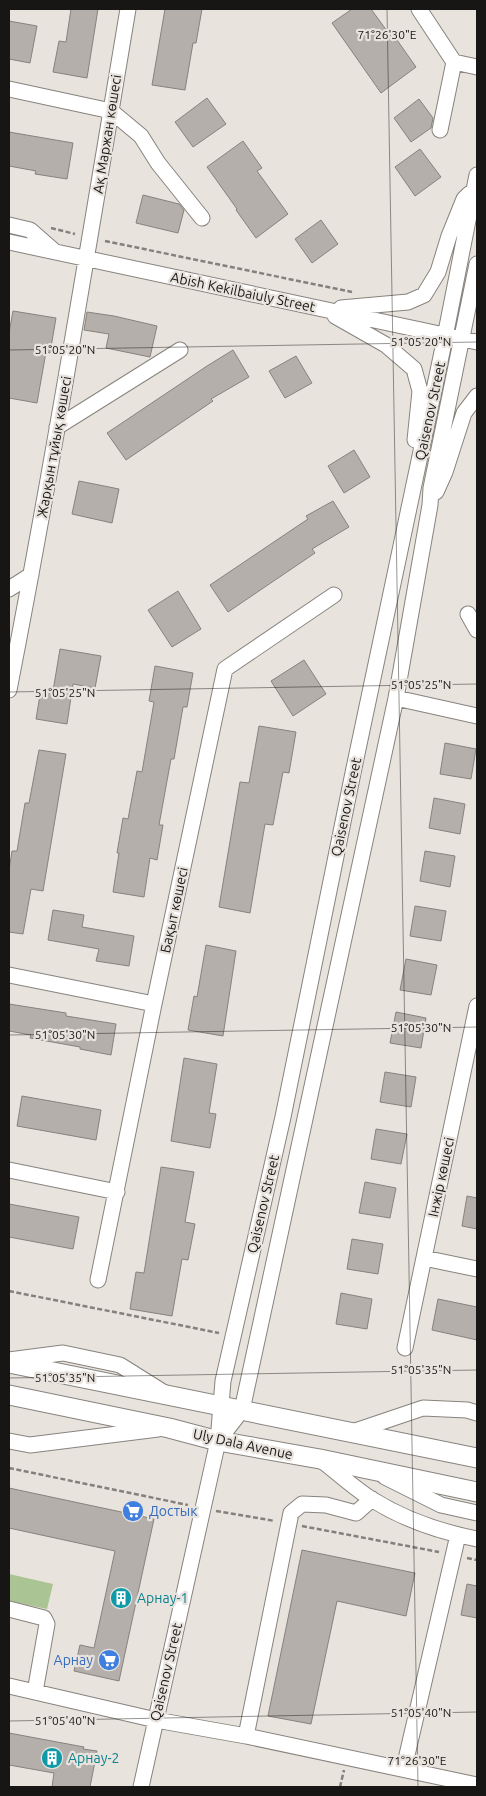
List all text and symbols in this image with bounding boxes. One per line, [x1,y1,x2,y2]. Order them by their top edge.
text: 71°26'30"E [358,28,417,41]
street label: Ақ Маржан көшесі [90,73,124,195]
street label: Abish Kekilbaiuly Street [169,269,317,315]
text: 51°05'20"N [391,335,451,348]
text: 51°05'20"N [35,343,95,356]
street label: Qaisenov Street [412,360,448,462]
street label: Жарқын тұйық көшесі [34,375,74,519]
text: 51°05'25"N [391,678,451,691]
text: 51°05'25"N [35,686,95,699]
street label: Qaisenov Street [328,756,364,858]
street label: Бақыт көшесі [157,866,191,954]
text: 51°05'30"N [391,1021,451,1034]
text: 51°05'30"N [35,1028,95,1041]
street label: Інжір көшесі [425,1136,457,1218]
street label: Qaisenov Street [244,1153,282,1255]
text: 51°05'35"N [391,1363,451,1376]
text: 51°05'35"N [35,1371,95,1384]
street label: Uly Dala Avenue [192,1426,294,1462]
supermarket icon: Достык [121,1499,145,1523]
place label: Достык [149,1503,197,1519]
building icon: Арнау-1 [109,1586,133,1610]
place label: Арнау-1 [137,1590,188,1606]
street label: Qaisenov Street [147,1621,185,1723]
supermarket icon: Арнау [97,1648,121,1672]
place label: Арнау [54,1652,93,1668]
text: 51°05'40"N [391,1706,451,1719]
text: 51°05'40"N [35,1714,95,1727]
building icon: Арнау-2 [40,1746,64,1770]
place label: Арнау-2 [68,1750,119,1766]
text: 71°26'30"E [388,1754,447,1767]

